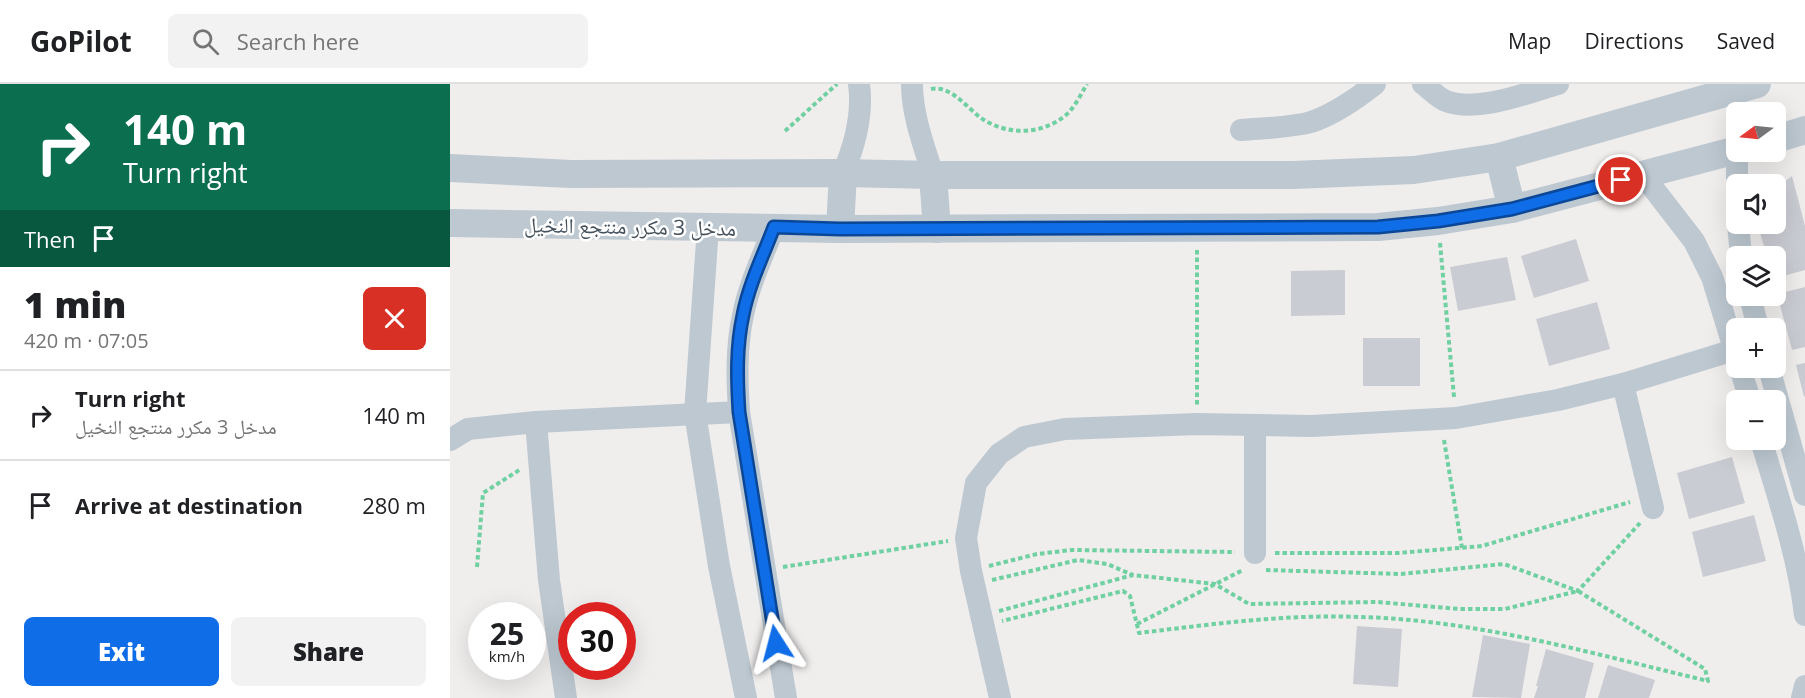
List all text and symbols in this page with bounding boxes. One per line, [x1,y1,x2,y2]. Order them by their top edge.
search box [168,14,588,68]
text: GoPilot [30,22,132,60]
icon: search [189,25,222,58]
text: Search here [237,26,359,56]
text: Map [1508,27,1551,55]
text: Directions [1584,27,1684,55]
text: Saved [1717,27,1775,55]
text: 140 m [123,100,247,157]
north arrow [1726,102,1786,162]
map controls [1726,102,1786,450]
icon: right [24,108,102,186]
text: Turn right [123,154,248,191]
pin [1595,154,1646,205]
icon: arrive [1604,163,1637,196]
button: sound [1726,174,1786,234]
street label: مدخل 3 مكرر منتجع النخيل [524,210,736,242]
icon: arrive [87,222,120,255]
text: Then [24,224,75,254]
button: layers [1726,246,1786,306]
text: 1 min [24,280,126,329]
button: close [363,287,426,350]
button: + [1726,318,1786,378]
text: 420 m · 07:05 [24,327,149,354]
text: Turn right [75,383,186,413]
button: − [1726,390,1786,450]
icon: right [24,399,57,432]
text: 140 m [362,400,426,430]
text: مدخل 3 مكرر منتجع النخيل [75,413,277,440]
icon: arrive [24,489,57,522]
text: Arrive at destination [75,490,303,520]
text: 280 m [362,490,426,520]
speed limit sign: 30 [558,602,636,680]
position arrow [744,611,808,675]
text: 25 [490,613,524,654]
button: Exit [24,617,219,686]
button: Share [231,617,426,686]
text: km/h [489,646,525,666]

